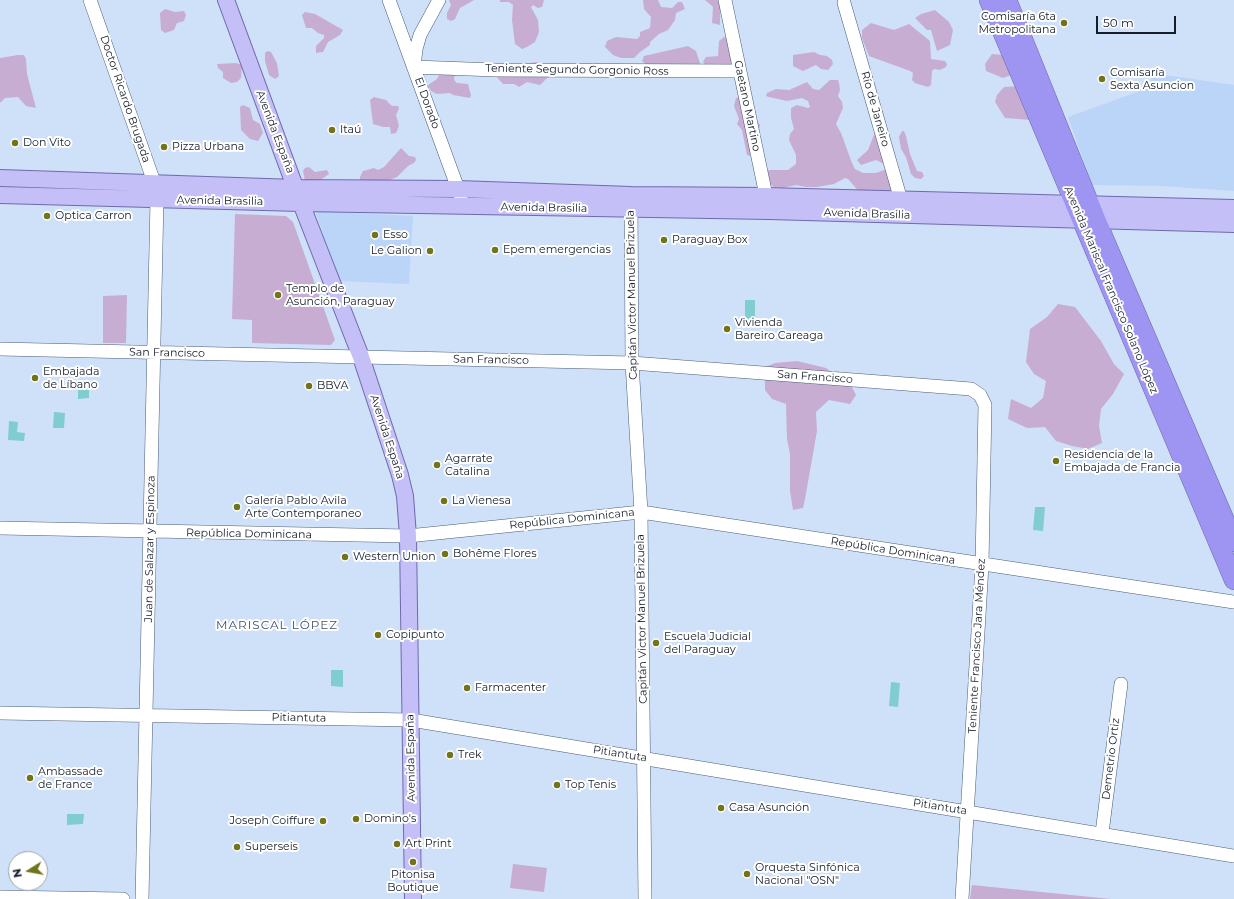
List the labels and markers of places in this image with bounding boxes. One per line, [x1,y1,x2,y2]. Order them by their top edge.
place label: Comisaría 6ta Metropolitana [978,10,1056,36]
marker: Comisaría 6ta Metropolitana [1059,18,1069,28]
place label: Comisaría Sexta Asuncion [1110,66,1194,92]
marker: Comisaría Sexta Asuncion [1097,74,1107,84]
place label: Itaú [340,123,361,137]
marker: Itaú [327,125,337,135]
place label: Don Vito [23,136,71,150]
marker: Don Vito [10,138,20,148]
place label: Pizza Urbana [172,140,244,154]
marker: Pizza Urbana [159,142,169,152]
place label: Optica Carron [55,209,132,223]
marker: Optica Carron [42,211,52,221]
place label: Esso [383,228,408,242]
marker: Esso [370,230,380,240]
place label: Paraguay Box [672,233,748,247]
marker: Paraguay Box [659,235,669,245]
place label: Epem emergencias [503,243,611,257]
place label: Le Galion [371,244,422,258]
marker: Epem emergencias [490,245,500,255]
marker: Le Galion [425,246,435,256]
place label: Templo de Asunción, Paraguay [286,282,394,308]
marker: Templo de Asunción, Paraguay [273,290,283,300]
place label: Vivienda Bareiro Careaga [735,316,823,342]
marker: Vivienda Bareiro Careaga [722,324,732,334]
place label: Embajada de Líbano [43,365,99,391]
marker: Embajada de Líbano [30,373,40,383]
place label: BBVA [317,379,348,393]
marker: BBVA [304,381,314,391]
place label: Residencia de la Embajada de Francia [1064,448,1181,474]
place label: Agarrate Catalina [445,452,493,478]
marker: Residencia de la Embajada de Francia [1051,456,1061,466]
marker: Agarrate Catalina [432,460,442,470]
place label: Galería Pablo Avila Arte Contemporaneo [245,494,361,520]
place label: La Vienesa [452,494,511,508]
marker: La Vienesa [439,496,449,506]
marker: Galería Pablo Avila Arte Contemporaneo [232,502,242,512]
place label: Bohême Flores [453,547,537,561]
marker: Bohême Flores [440,549,450,559]
place label: Western Union [353,550,436,564]
marker: Western Union [340,552,350,562]
place label: Copipunto [386,628,444,642]
marker: Copipunto [373,630,383,640]
place label: Escuela Judicial del Paraguay [664,630,751,656]
marker: Escuela Judicial del Paraguay [651,638,661,648]
place label: Farmacenter [475,681,546,695]
marker: Farmacenter [462,683,472,693]
place label: Trek [458,748,482,762]
marker: Trek [445,750,455,760]
place label: Ambassade de France [38,765,103,791]
marker: Ambassade de France [25,773,35,783]
place label: Top Tenis [565,778,616,792]
marker: Top Tenis [552,780,562,790]
place label: Casa Asunción [729,801,809,815]
marker: Casa Asunción [716,803,726,813]
place label: Domino's [364,812,416,826]
place label: Joseph Coiffure [230,814,315,828]
marker: Domino's [351,814,361,824]
marker: Joseph Coiffure [318,816,328,826]
place label: Art Print [405,837,452,851]
marker: Art Print [392,839,402,849]
place label: Superseis [245,840,298,854]
marker: Superseis [232,842,242,852]
marker: Pitonisa Boutique [408,857,418,867]
place label: Orquesta Sinfónica Nacional "OSN" [755,861,860,887]
place label: Pitonisa Boutique [387,868,439,894]
marker: Orquesta Sinfónica Nacional "OSN" [742,869,752,879]

